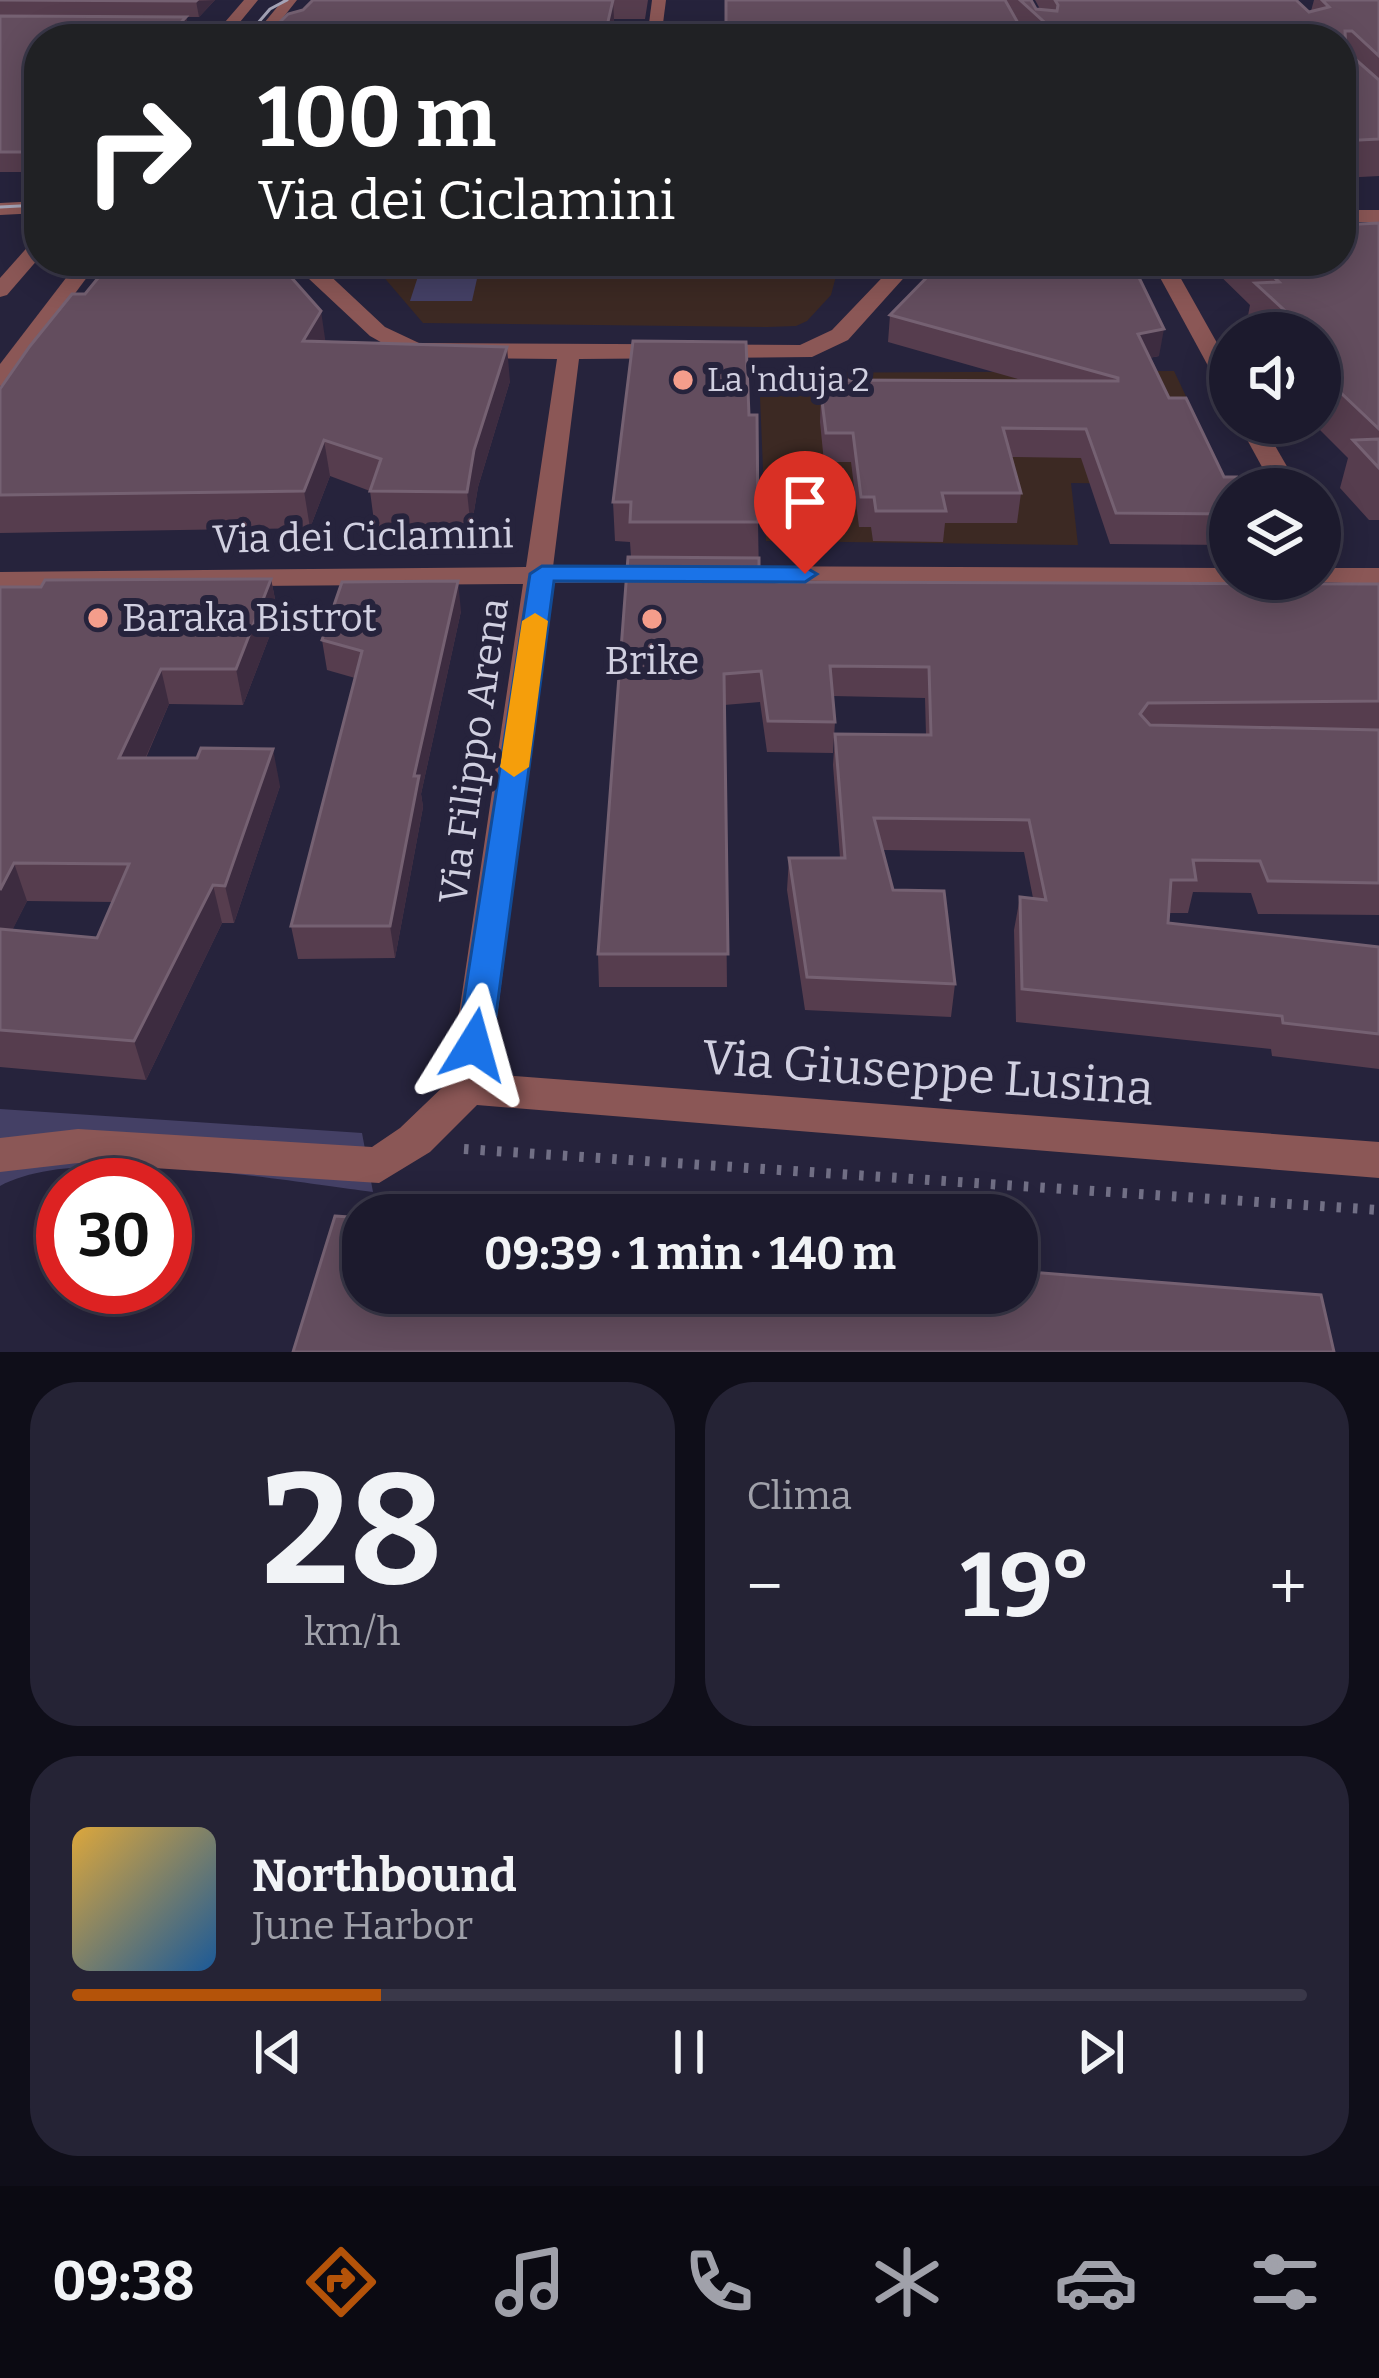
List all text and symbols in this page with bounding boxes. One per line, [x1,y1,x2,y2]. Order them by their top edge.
text: 100 m [258,67,496,168]
icon: right [60,72,216,228]
text: Via dei Ciclamini [258,169,675,233]
map controls [1209,312,1341,600]
button: sound [1209,312,1341,444]
place label: La 'nduja 2 [707,360,870,400]
marker: La 'nduja 2 [670,367,696,393]
pin [754,451,856,574]
button: layers [1209,468,1341,600]
icon: arrive [772,469,838,535]
street label: Via dei Ciclamini [212,511,514,563]
place label: Baraka Bistrot [122,595,377,641]
street label: Via Filippo Arena [430,595,518,907]
marker: Baraka Bistrot [85,605,111,631]
marker: Brike [639,606,665,632]
place label: Brike [605,638,699,684]
position arrow [411,982,537,1108]
street label: Via Giuseppe Lusina [701,1028,1155,1118]
speed limit sign: 30 [36,1158,192,1314]
text: 09:39 · 1 min · 140 m [484,1227,896,1281]
text: 28 [261,1437,443,1624]
text: Clima [747,1473,852,1519]
text: 19° [961,1532,1092,1640]
text: − [747,1547,783,1626]
text: + [1269,1547,1307,1626]
text: km/h [304,1609,401,1655]
text: Northbound [252,1849,517,1903]
text: June Harbor [252,1903,473,1949]
icon: previous [245,2019,311,2085]
icon: pause [656,2019,722,2085]
icon: next [1068,2019,1134,2085]
icon: directions [299,2240,383,2324]
icon: music [488,2240,572,2324]
icon: phone [677,2240,761,2324]
icon: climate [865,2240,949,2324]
icon: car [1054,2240,1138,2324]
icon: filters [1243,2240,1327,2324]
text: 09:38 [52,2250,195,2314]

